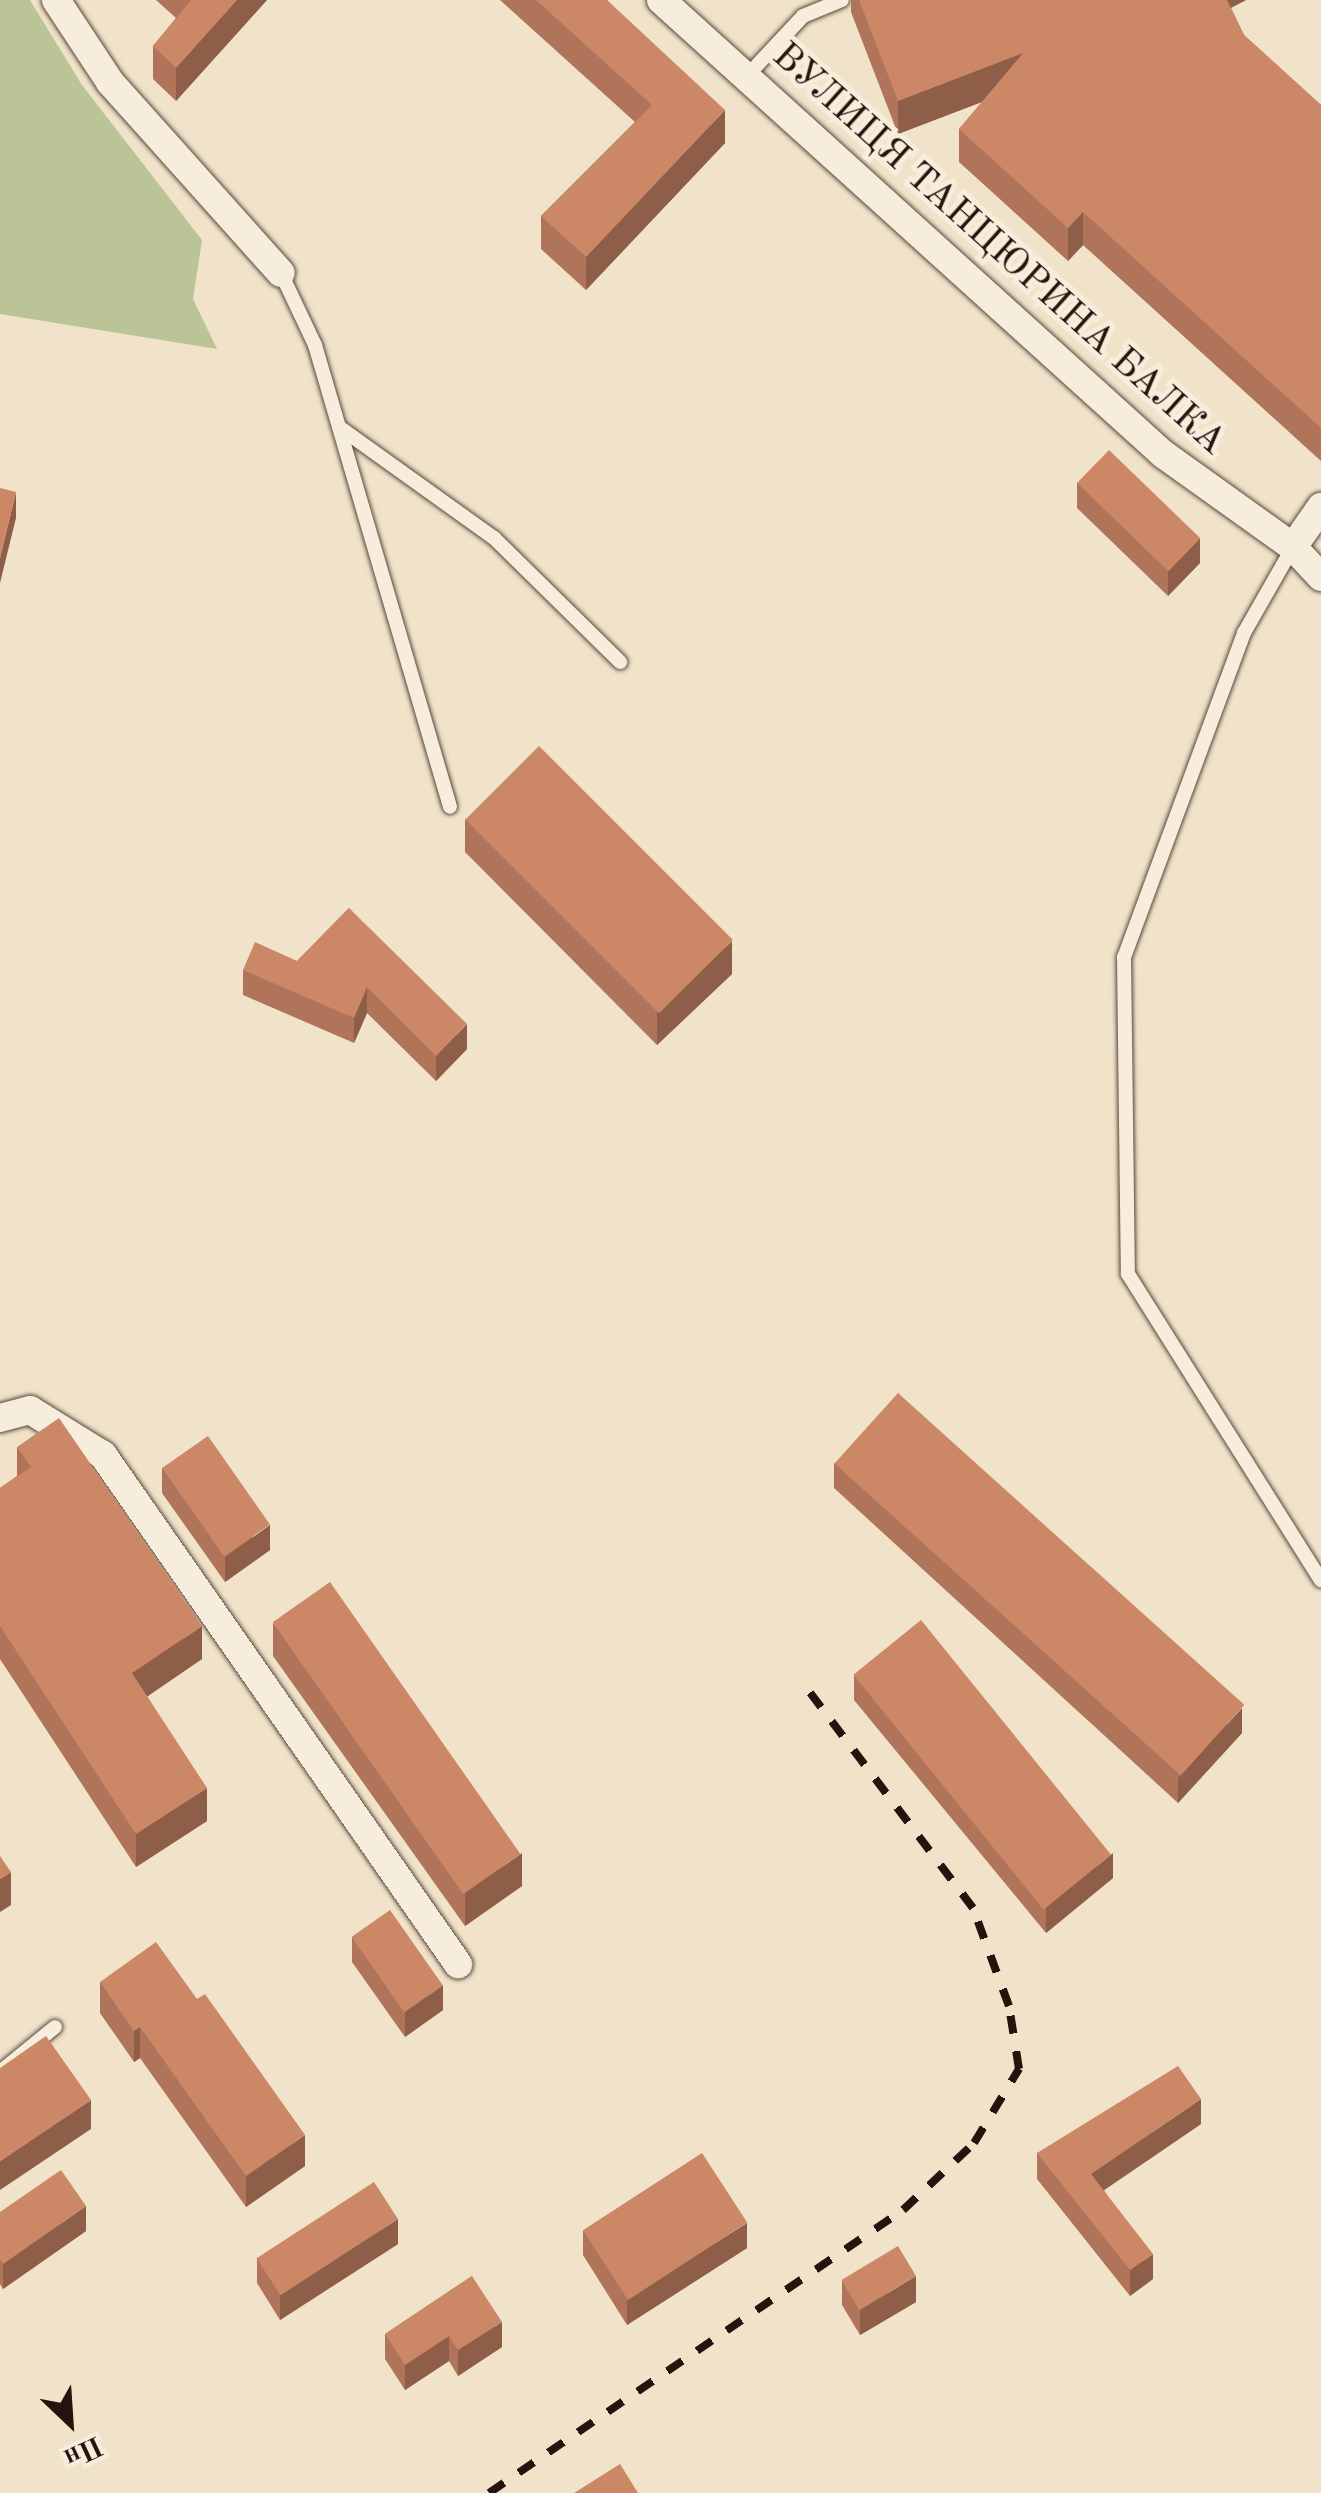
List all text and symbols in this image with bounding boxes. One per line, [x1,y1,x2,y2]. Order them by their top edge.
street label: ВУЛИЦЯ ТАНЦЮРИНА БАЛКА [762,34,1234,466]
north arrow [20,2373,120,2473]
text: Пн [59,2429,106,2471]

